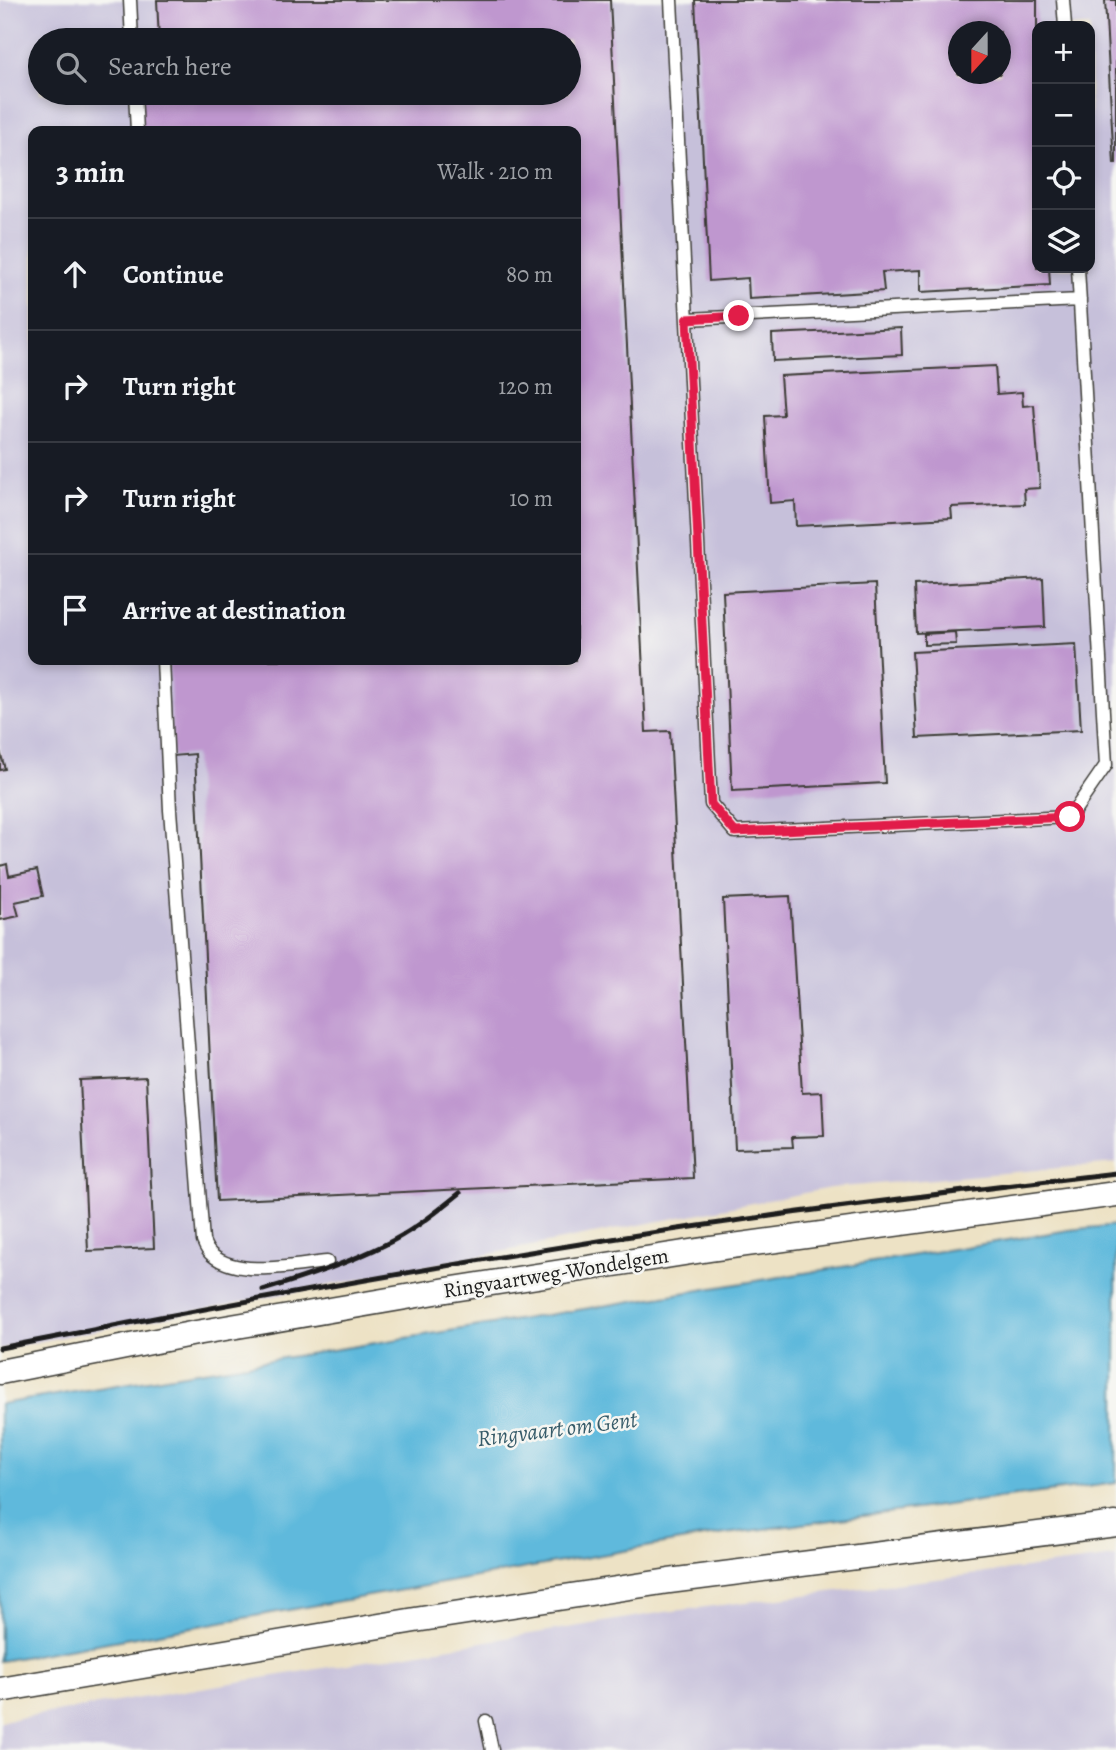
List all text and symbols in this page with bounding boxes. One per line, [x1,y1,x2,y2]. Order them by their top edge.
north arrow [948,21,1011,84]
map controls [1032,21,1095,273]
button: + [1032,21,1095,84]
search box [28,28,581,105]
icon: search [52,48,90,86]
text: Search here [108,49,232,84]
button: − [1032,84,1095,147]
button: locate [1032,147,1095,210]
text: 3 min [56,152,125,192]
text: Walk · 210 m [437,156,553,187]
button: layers [1032,210,1095,273]
icon: ahead [56,255,94,293]
text: Continue [123,257,224,292]
text: 80 m [506,259,553,290]
route end [723,300,754,331]
icon: right [56,367,94,405]
text: Turn right [123,369,236,404]
text: 120 m [498,371,553,402]
icon: right [56,479,94,517]
text: Turn right [123,481,236,516]
text: 10 m [509,483,553,514]
icon: arrive [56,591,94,629]
text: Arrive at destination [123,593,346,628]
route start [1054,801,1085,832]
street label: Ringvaartweg-Wondelgem [441,1241,671,1305]
water label: Ringvaart om Gent [475,1404,640,1454]

